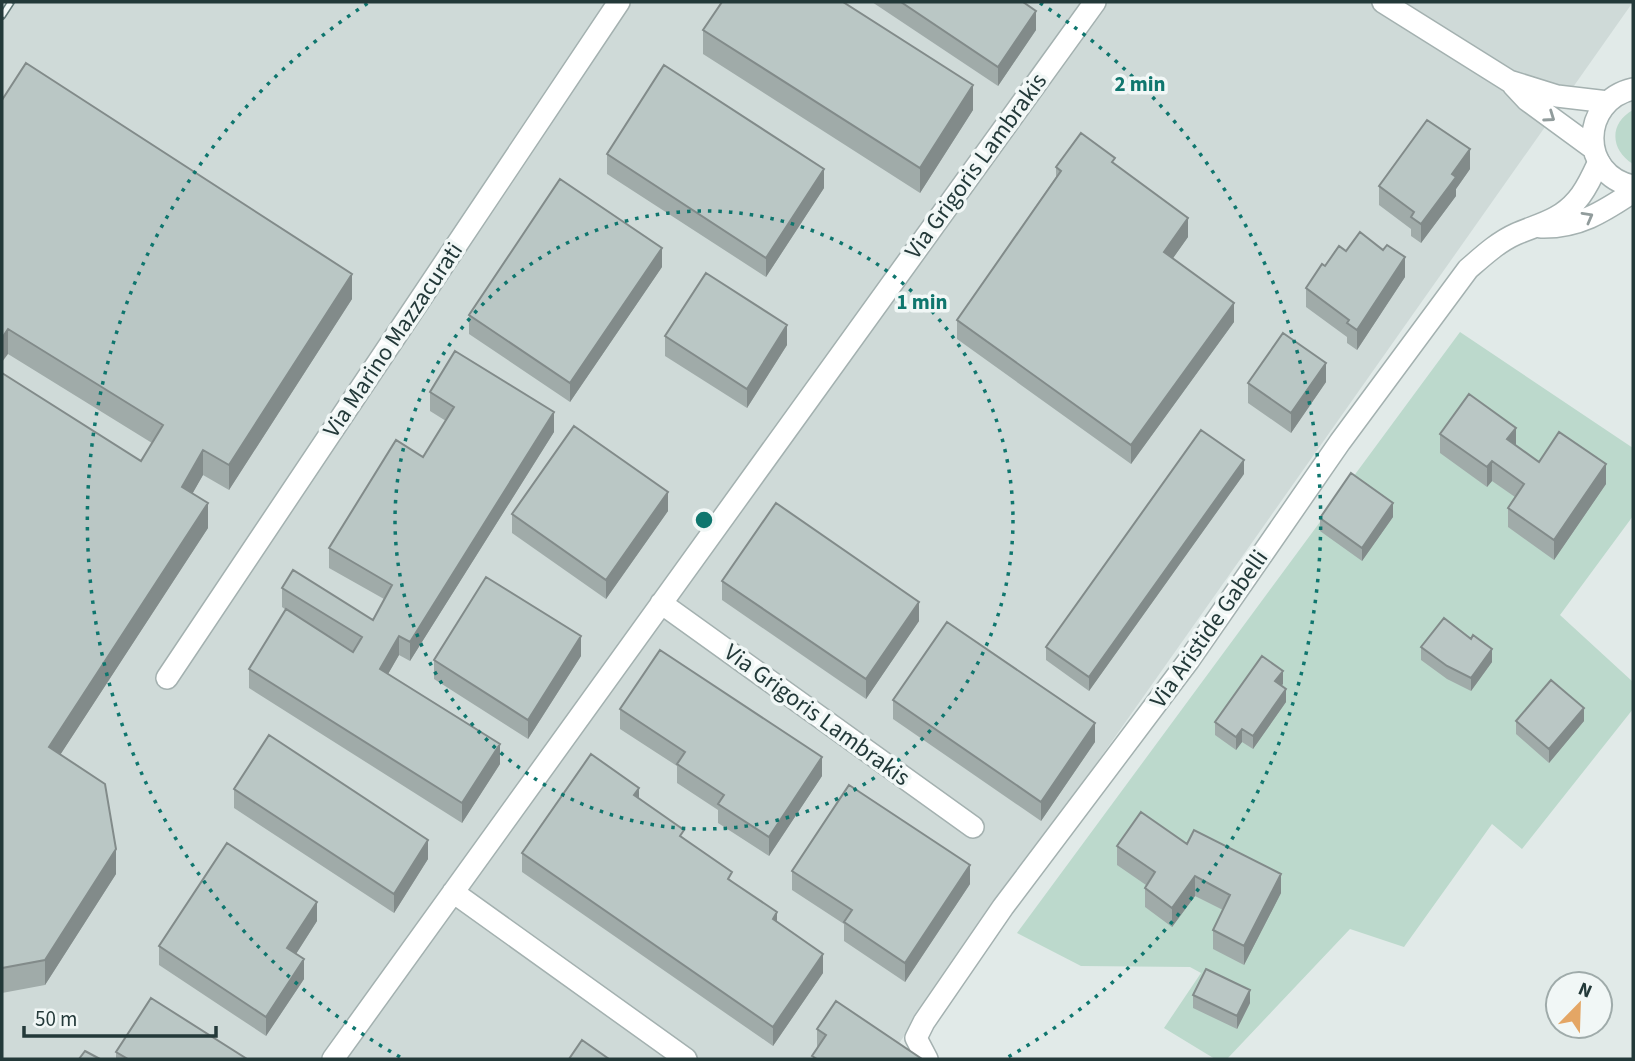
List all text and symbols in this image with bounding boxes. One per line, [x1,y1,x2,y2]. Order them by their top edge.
street label: Via Grigoris Lambrakis [896,66,1056,266]
text: 2 min [1114,69,1166,99]
one-way arrow [1542,108,1555,121]
one-way arrow [1581,212,1594,226]
street label: Via Marino Mazzacurati [314,235,472,445]
text: 1 min [896,287,948,317]
centre of rings [692,508,716,532]
street label: Via Aristide Gabelli [1141,543,1277,715]
street label: Via Grigoris Lambrakis [717,635,917,795]
north arrow [1544,970,1614,1040]
text: N [1574,976,1596,1006]
scale bar [24,995,217,1038]
text: 50 m [35,1004,77,1034]

